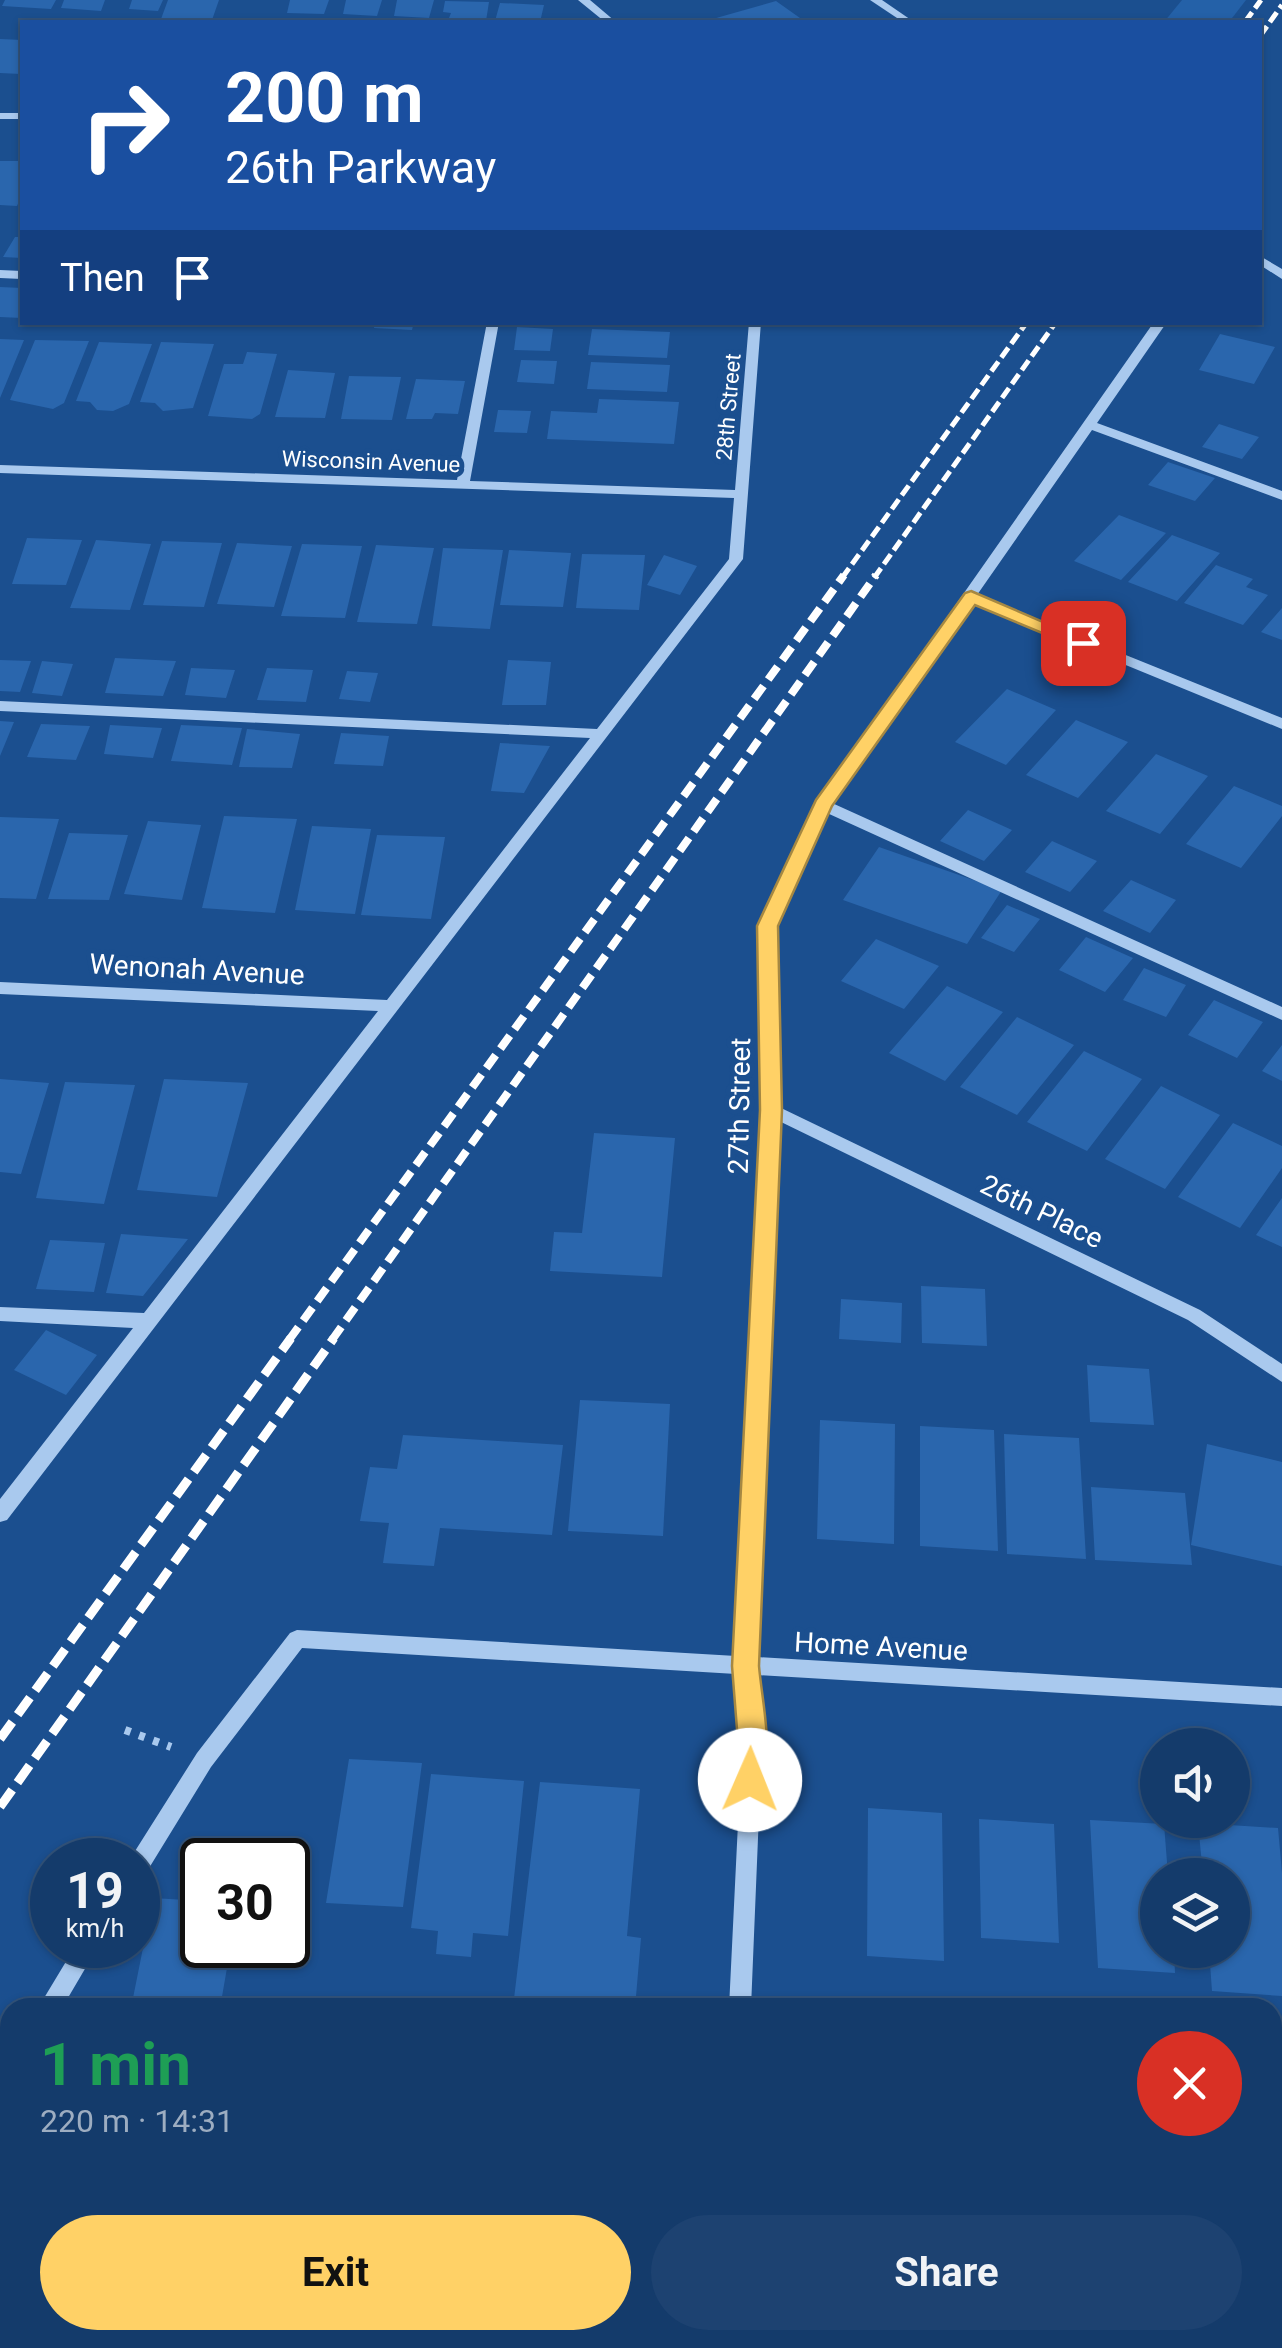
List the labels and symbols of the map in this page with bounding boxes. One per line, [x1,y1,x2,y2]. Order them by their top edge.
street label: 28th Street [711,352,746,462]
street label: Wisconsin Avenue [281,446,461,477]
pin [1041,601,1126,686]
street label: Wenonah Avenue [89,947,305,992]
street label: 27th Street [722,1037,757,1175]
street label: 26th Place [975,1168,1108,1255]
street label: Home Avenue [793,1625,969,1668]
position arrow [698,1728,802,1832]
speed limit sign: 30 [180,1838,310,1968]

